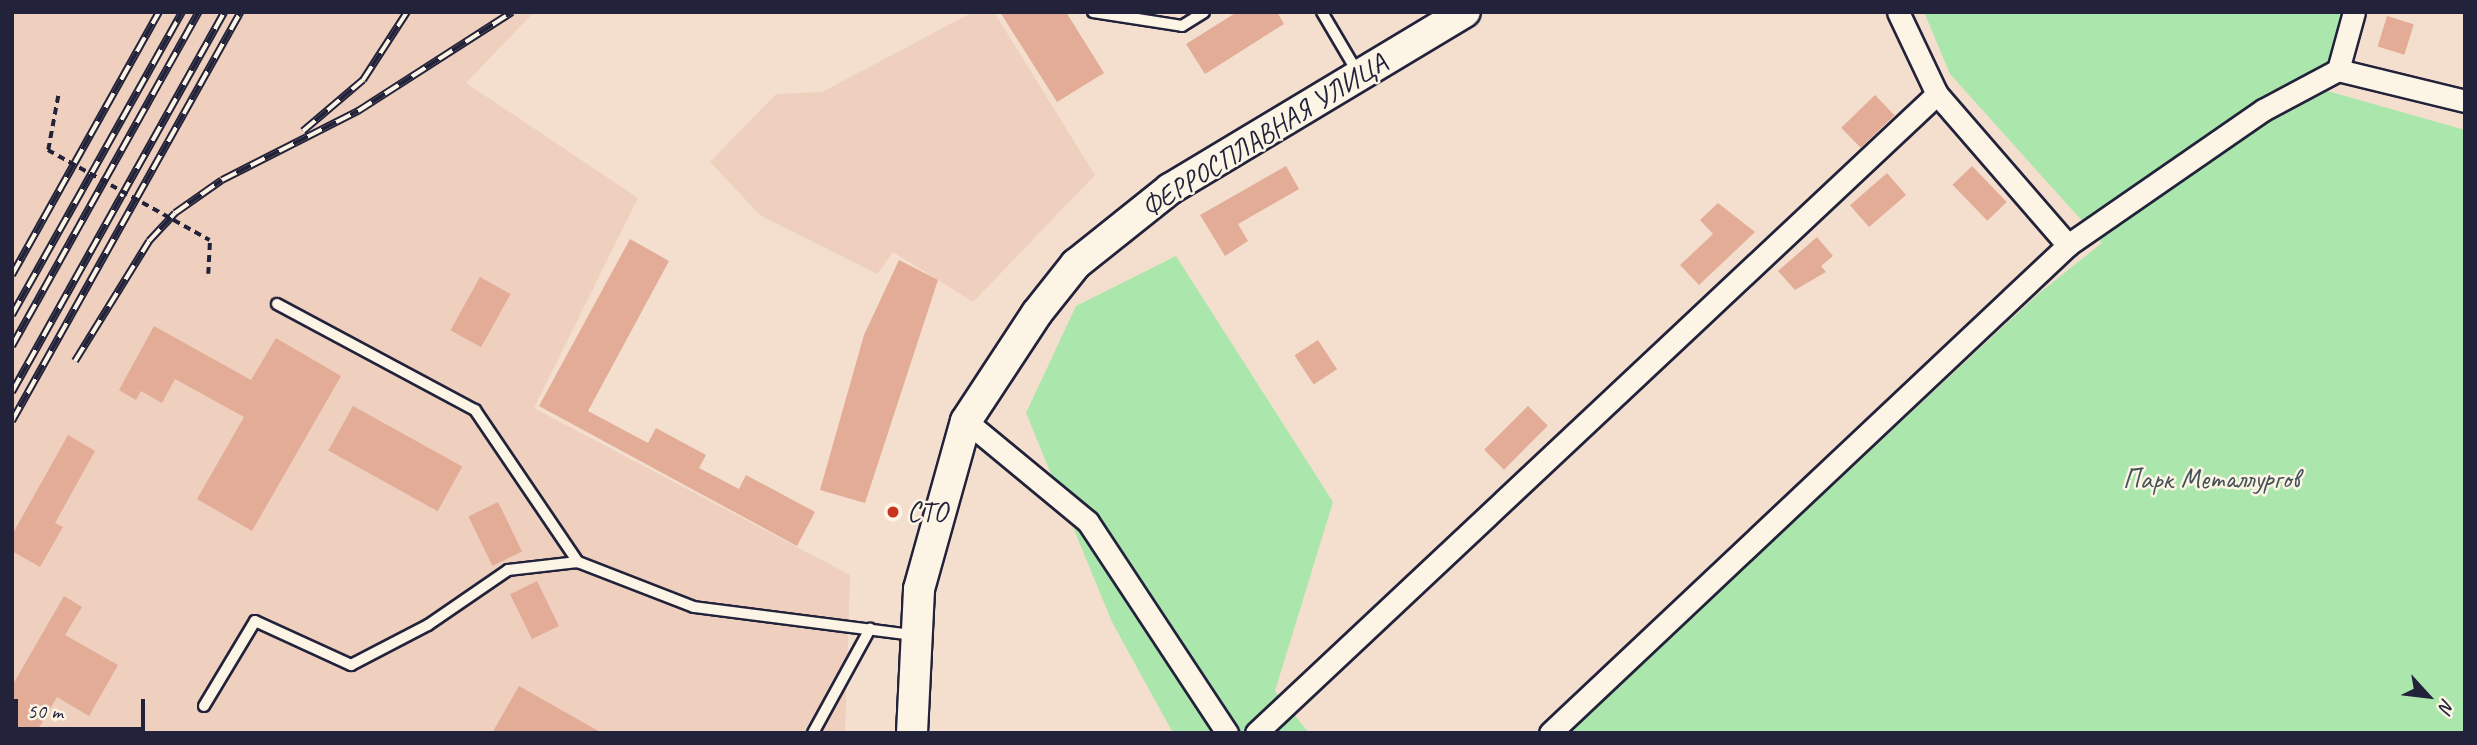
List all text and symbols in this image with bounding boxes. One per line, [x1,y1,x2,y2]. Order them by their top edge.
street label: ФЕРРОСПЛАВНАЯ УЛИЦА [1136,46,1392,224]
park label: Парк Металлургов [2124,462,2298,496]
place label: СТО [907,495,947,529]
marker: СТО [885,504,901,520]
north arrow [2393,661,2463,731]
scale bar [18,686,149,730]
text: N [2433,695,2460,716]
text: 50 m [27,698,63,724]

